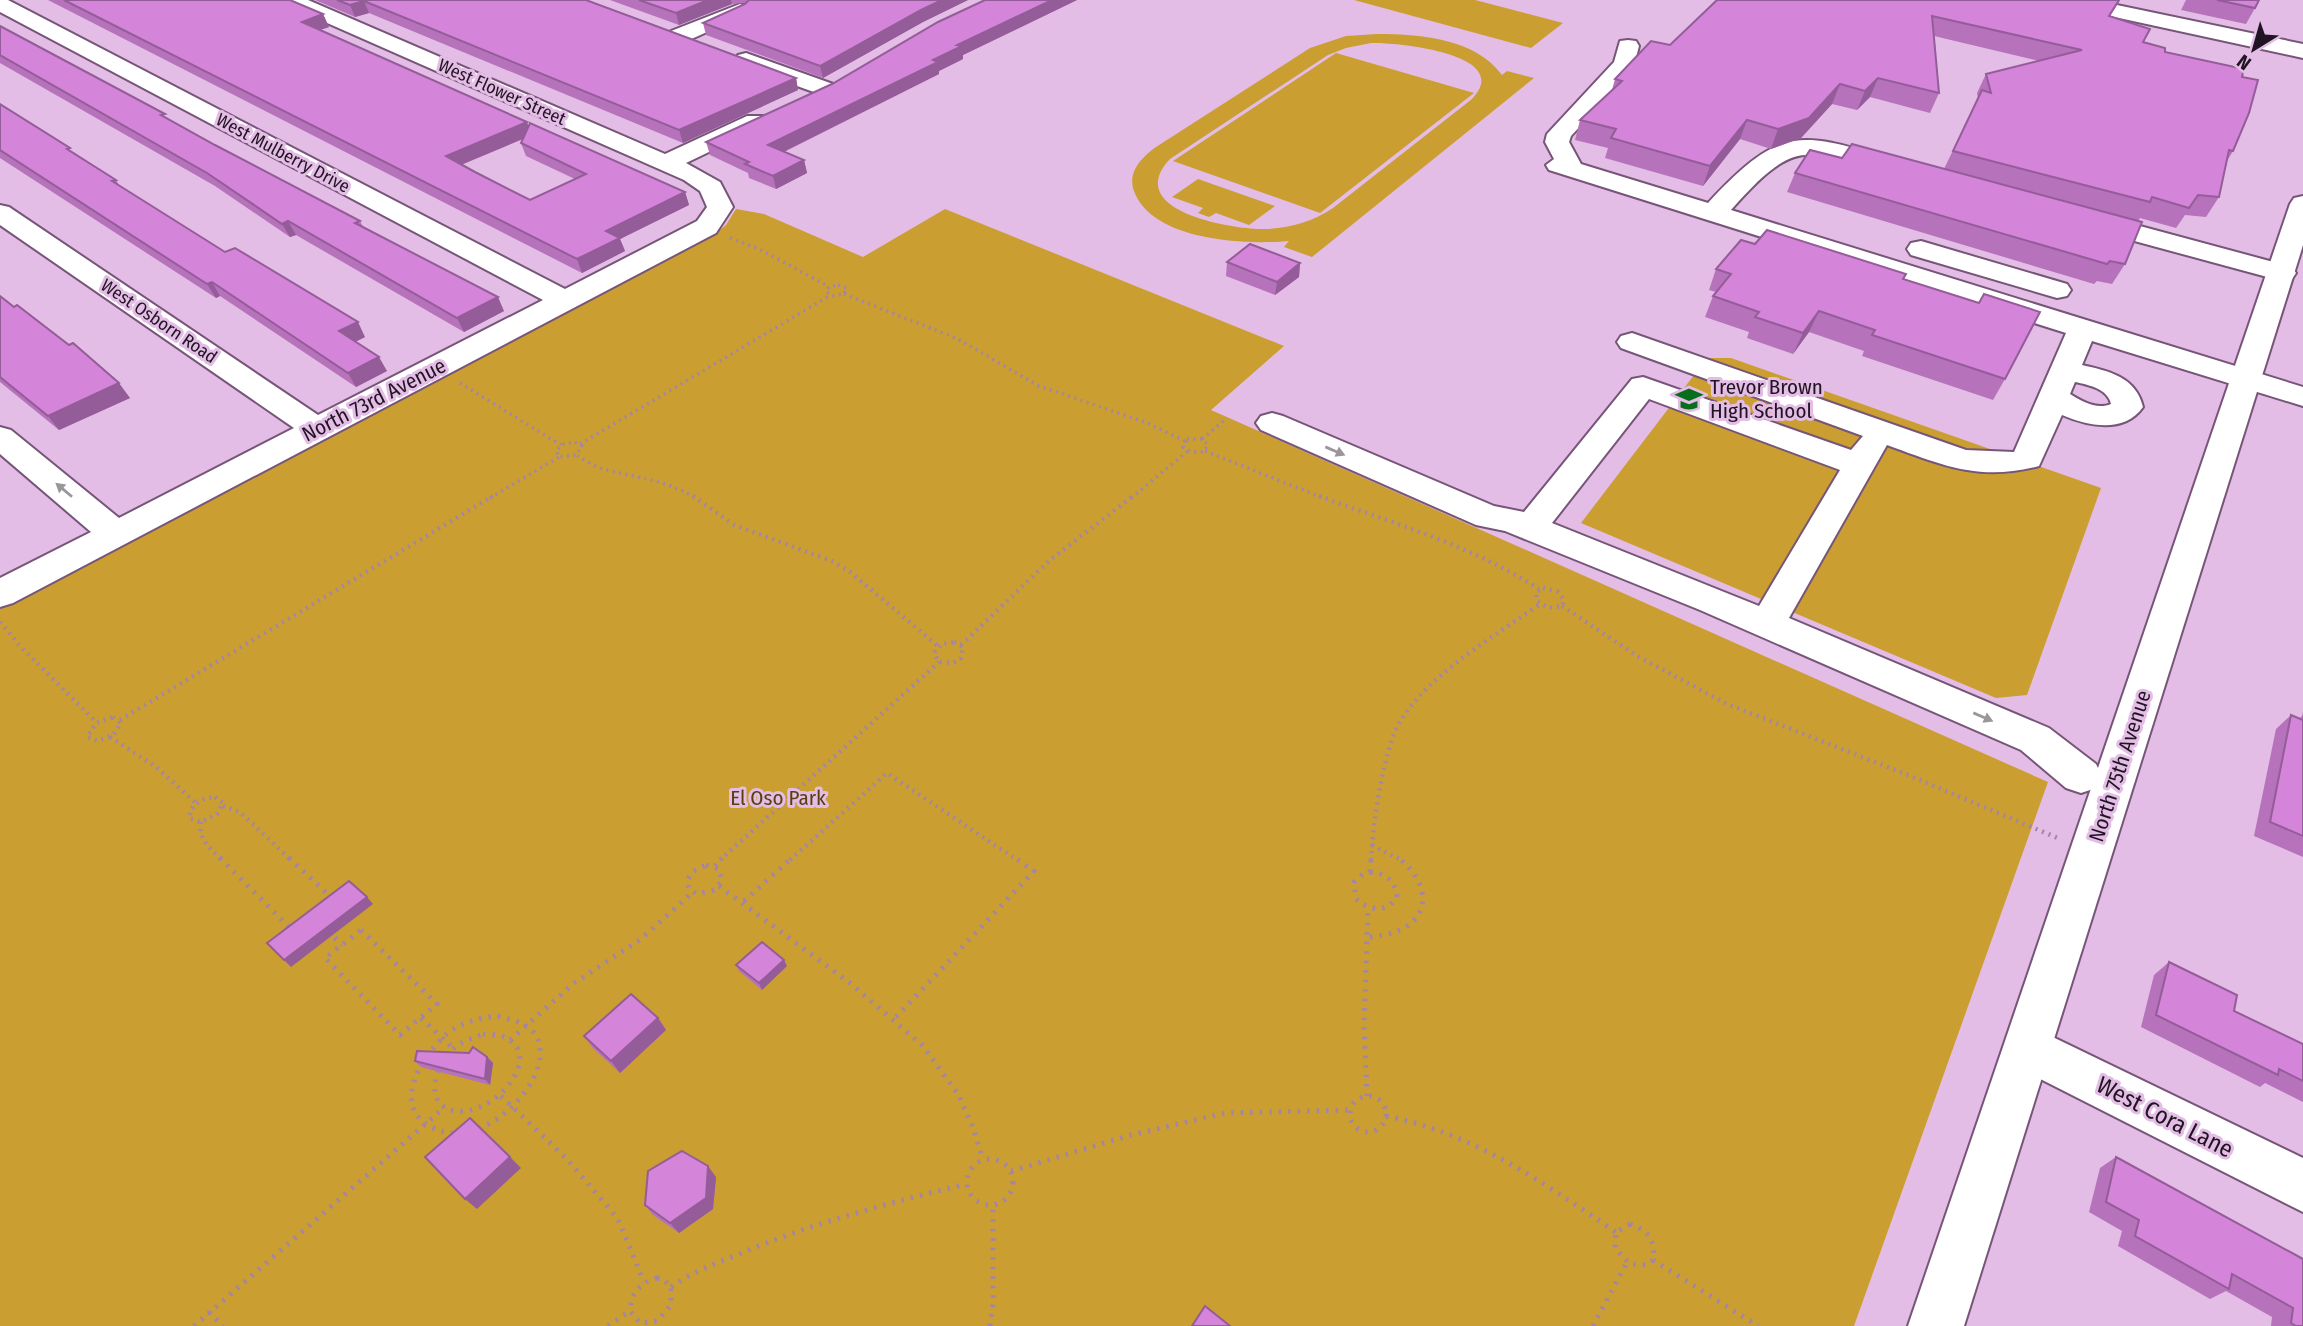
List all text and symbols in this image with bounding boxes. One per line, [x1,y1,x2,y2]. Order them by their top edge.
north arrow [2219,14,2289,84]
text: N [2233,50,2256,75]
street label: West Flower Street [435,54,569,130]
street label: West Mulberry Drive [212,108,354,198]
street label: West Osborn Road [97,274,221,368]
street label: North 73rd Avenue [298,353,450,447]
place label: Trevor Brown High School [1710,374,1823,424]
school or university icon: Trevor Brown High School [1674,384,1704,414]
one-way arrow [1324,446,1345,457]
one-way arrow [55,482,73,498]
street label: North 75th Avenue [2083,687,2157,845]
one-way arrow [1972,712,1993,723]
park label: El Oso Park [730,785,826,811]
street label: West Cora Lane [2092,1071,2238,1163]

